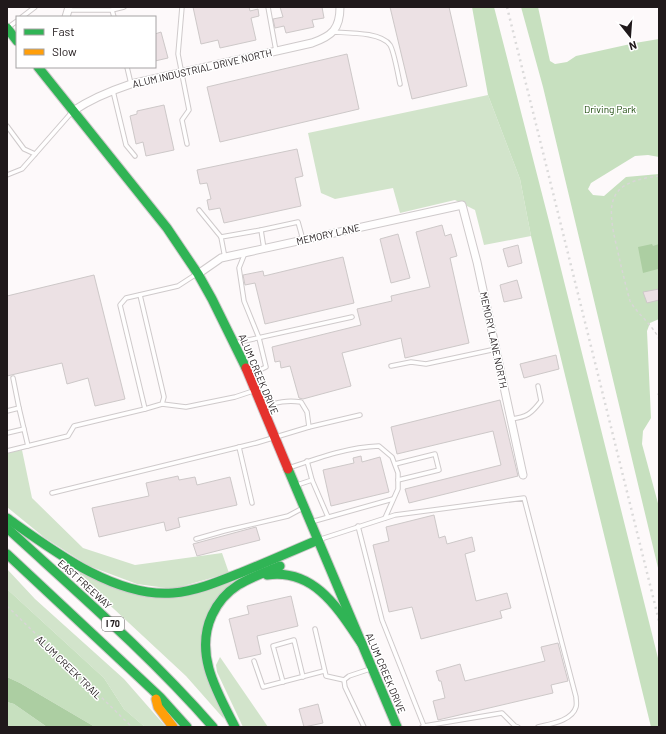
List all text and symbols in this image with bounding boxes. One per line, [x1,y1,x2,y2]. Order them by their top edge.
legend [16,16,156,68]
north arrow [610,16,650,56]
text: Fast [52,24,75,38]
text: N [628,39,638,53]
text: Slow [52,44,77,58]
street label: ALUM INDUSTRIAL DRIVE NORTH [131,46,273,90]
park label: Driving Park [584,103,636,115]
street label: MEMORY LANE [295,221,361,247]
street label: MEMORY LANE NORTH [478,291,510,389]
street label: ALUM CREEK DRIVE [237,332,281,416]
street label: EAST FREEWAY [56,557,115,611]
road number: I 70 [102,617,124,631]
street label: ALUM CREEK DRIVE [364,631,408,715]
street label: ALUM CREEK TRAIL [34,633,104,702]

